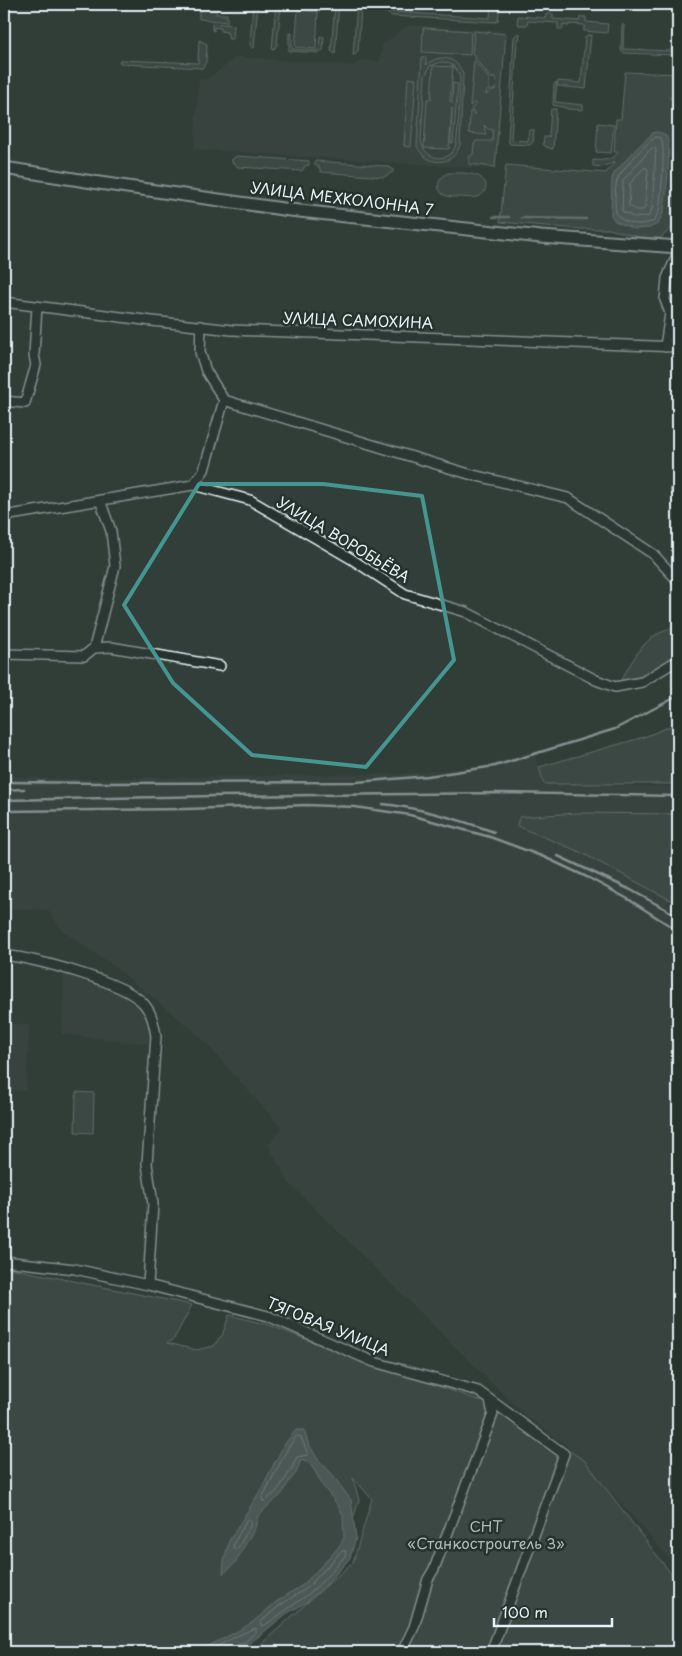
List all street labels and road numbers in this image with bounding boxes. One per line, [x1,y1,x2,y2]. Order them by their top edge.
street label: УЛИЦА МЕХКОЛОННА 7 [249,175,435,220]
street label: УЛИЦА САМОХИНА [282,305,434,334]
street label: УЛИЦА ВОРОБЬЁВА [273,490,415,588]
street label: ТЯГОВАЯ УЛИЦА [263,1290,394,1361]

